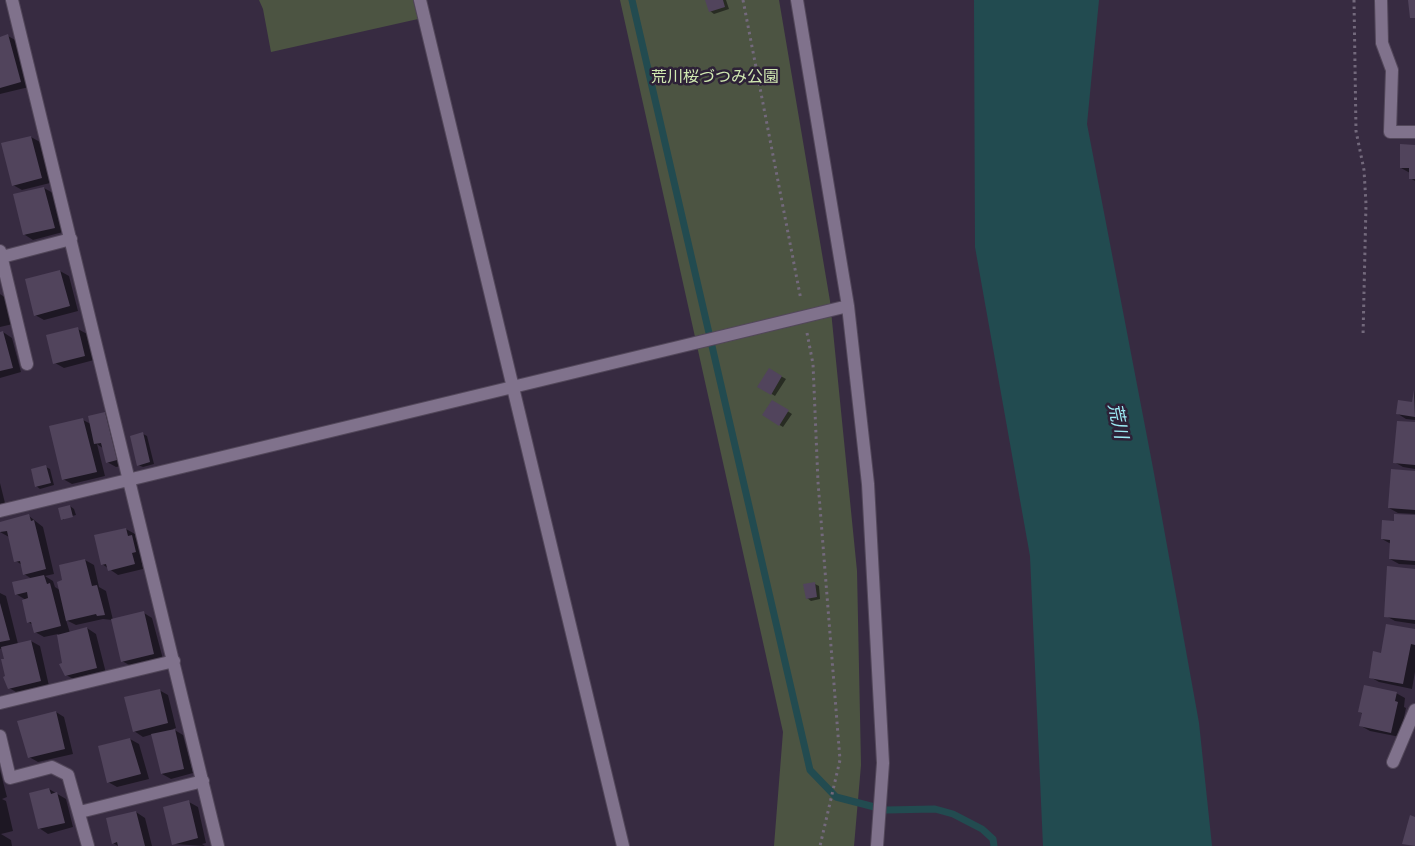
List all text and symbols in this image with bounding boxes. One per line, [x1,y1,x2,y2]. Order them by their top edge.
park label: 荒川桜づつみ公園 [651,68,779,88]
water label: 荒川 [1103,401,1131,441]

